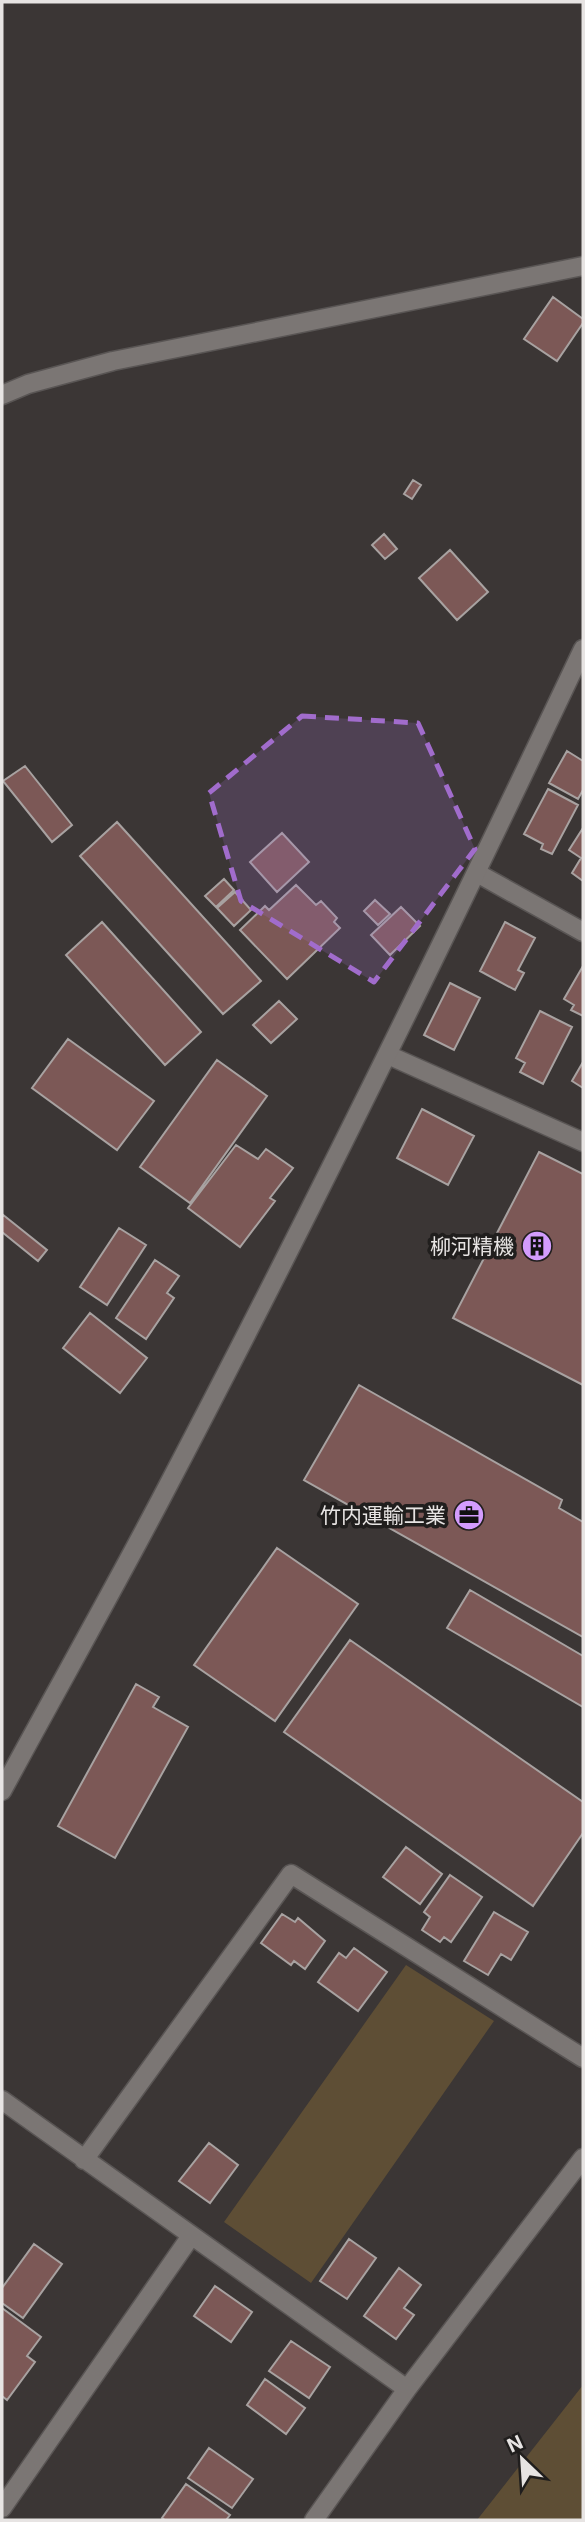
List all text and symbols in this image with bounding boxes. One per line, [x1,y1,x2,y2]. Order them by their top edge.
building icon: 柳河精機 [520,1229,554,1263]
place label: 柳河精機 [430,1234,514,1259]
office icon: 竹内運輸工業 [452,1498,486,1532]
place label: 竹内運輸工業 [320,1503,446,1528]
north arrow [487,2424,557,2494]
text: N [504,2431,526,2458]

